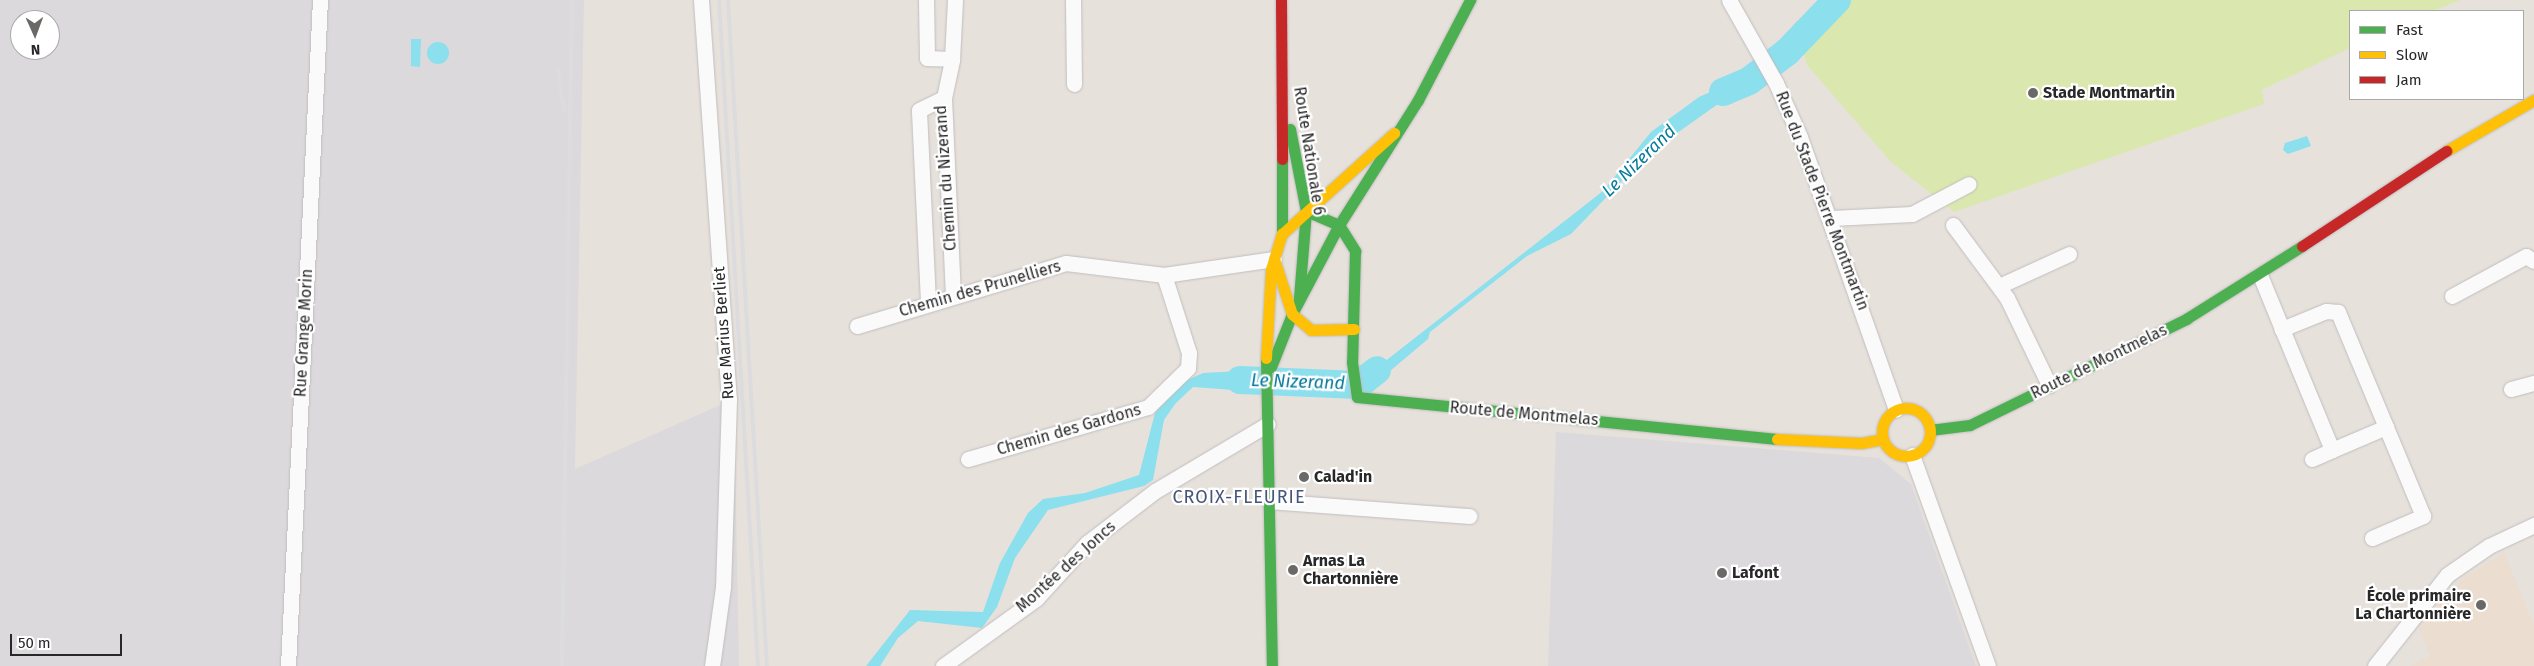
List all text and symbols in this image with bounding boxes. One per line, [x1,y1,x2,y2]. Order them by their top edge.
north arrow [10,10,60,60]
legend [2349,10,2524,100]
text: Fast [2396,21,2423,39]
text: N [31,41,40,58]
text: Slow [2396,46,2428,64]
text: Jam [2396,71,2422,89]
place label: Stade Montmartin [2043,83,2175,103]
street label: Route Nationale 6 [1289,85,1329,217]
marker: Stade Montmartin [2027,87,2039,99]
street label: Rue du Stade Pierre Montmartin [1771,89,1873,313]
street label: Chemin du Nizerand [931,104,961,252]
water label: Le Nizerand [1598,121,1680,201]
street label: Chemin des Prunelliers [897,257,1063,321]
street label: Rue Marius Berliet [710,266,738,400]
street label: Rue Grange Morin [291,268,317,398]
street label: Route de Montmelas [2028,321,2170,403]
water label: Le Nizerand [1251,370,1345,394]
street label: Route de Montmelas [1449,398,1599,430]
street label: Chemin des Gardons [995,400,1143,460]
place label: Calad'in [1314,467,1372,487]
marker: Calad'in [1298,471,1310,483]
district label: CROIX-FLEURIE [1171,486,1307,508]
street label: Montée des Joncs [1012,517,1120,617]
place label: Arnas La Chartonnière [1303,551,1398,589]
place label: Lafont [1732,563,1779,583]
marker: Arnas La Chartonnière [1287,564,1299,576]
marker: Lafont [1716,567,1728,579]
place label: École primaire La Chartonnière [2355,586,2471,624]
marker: École primaire La Chartonnière [2475,599,2487,611]
scale bar [12,624,125,656]
text: 50 m [18,634,51,652]

